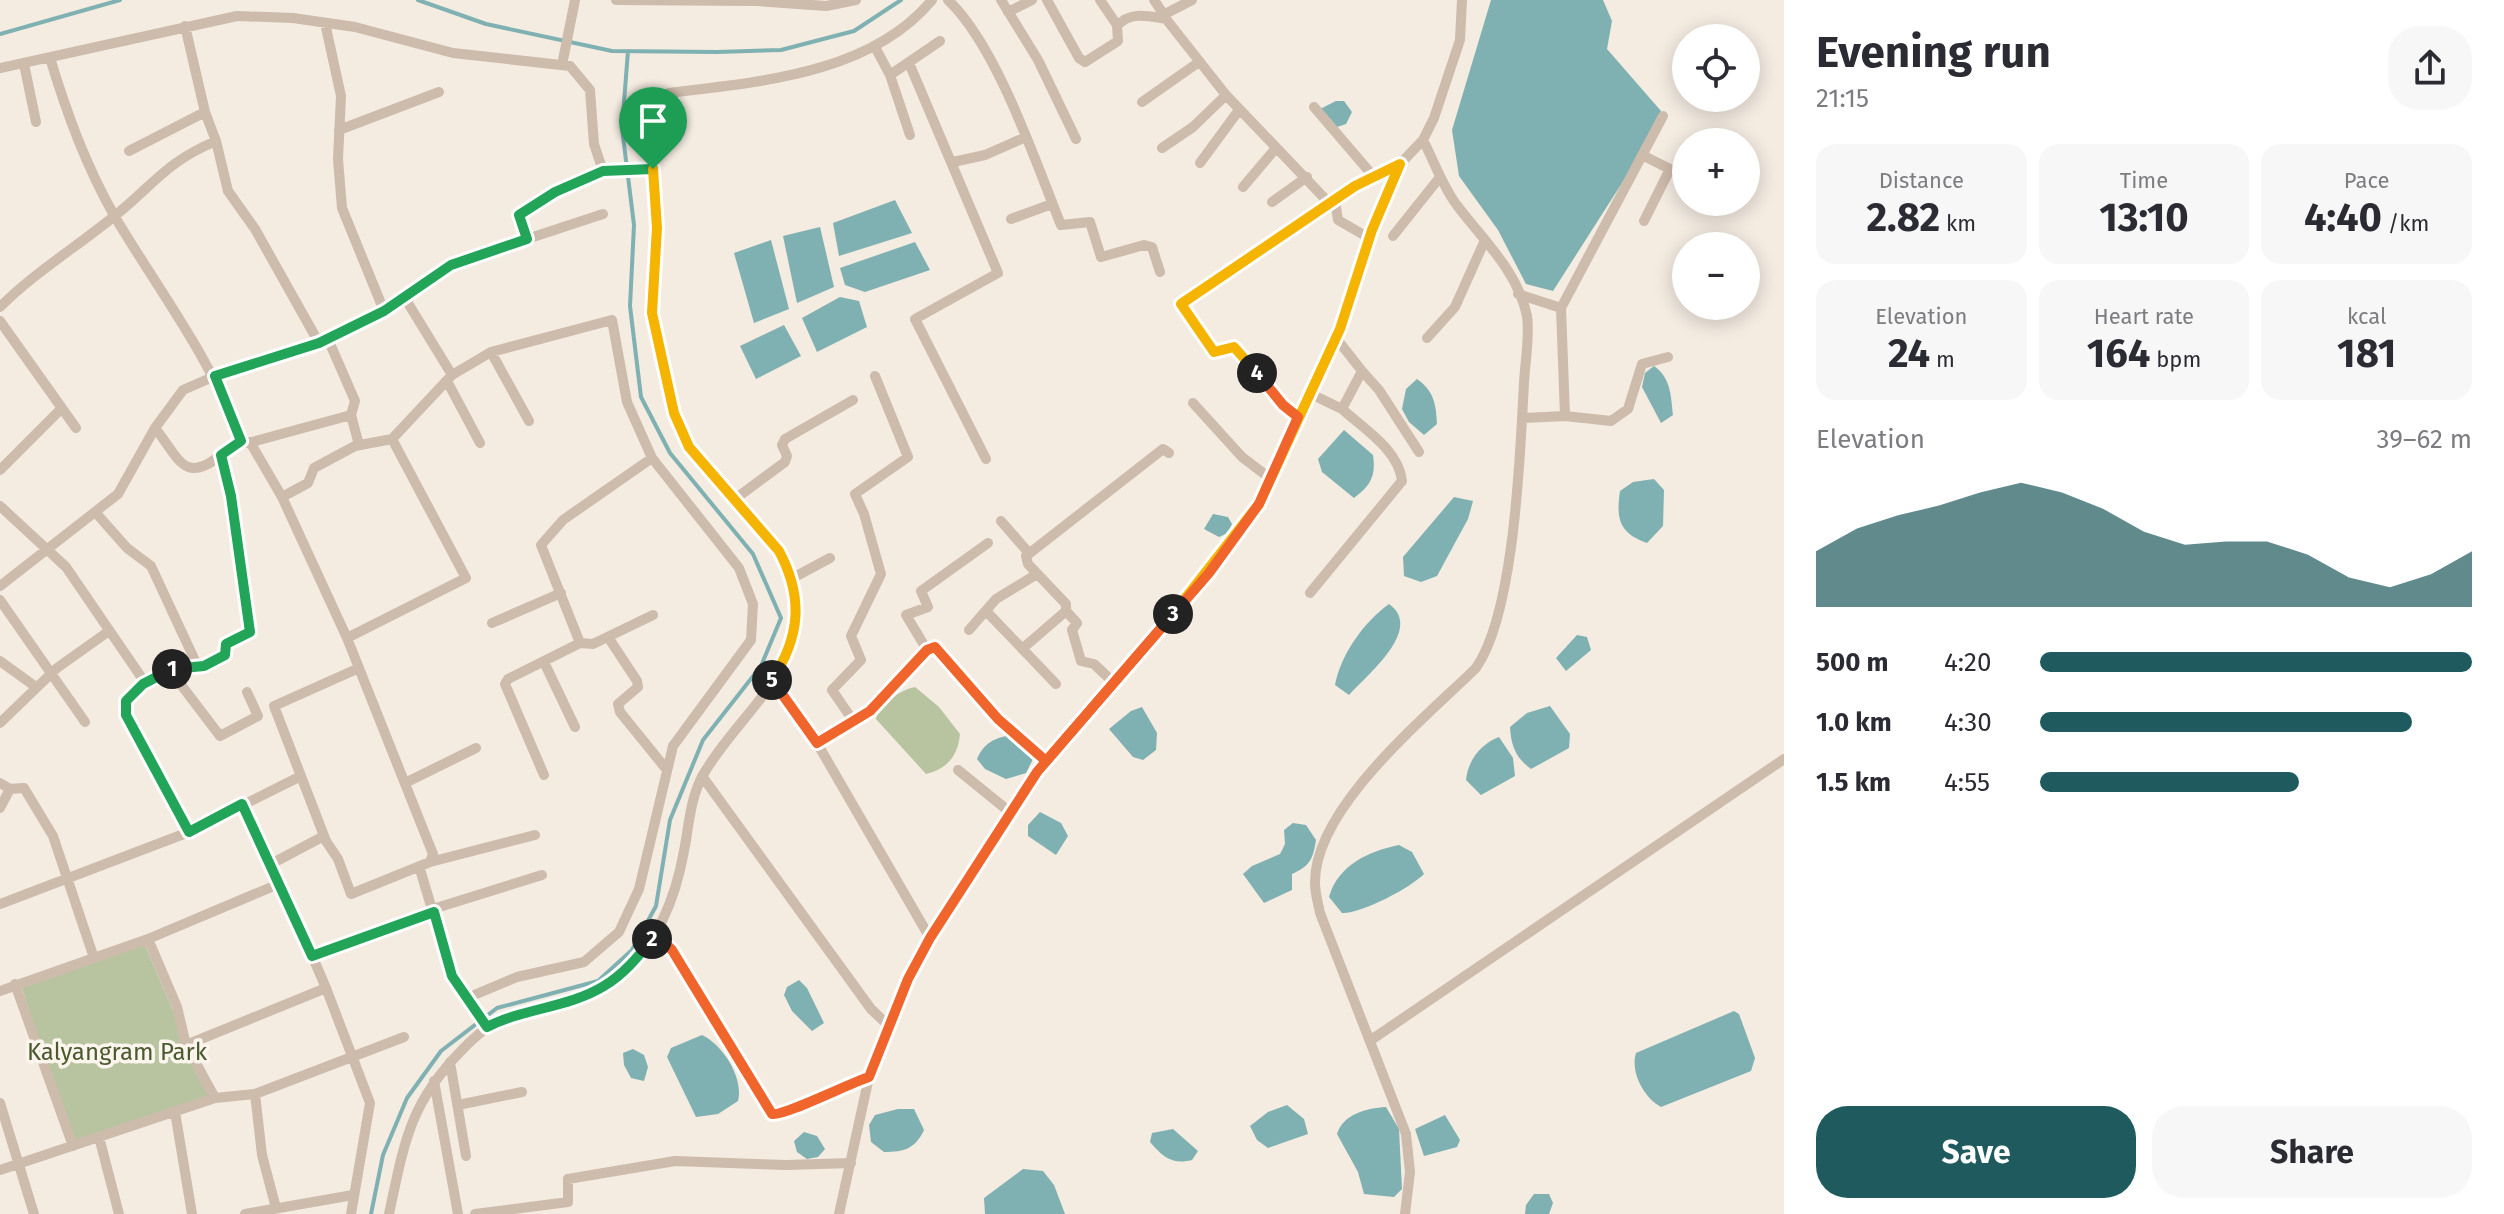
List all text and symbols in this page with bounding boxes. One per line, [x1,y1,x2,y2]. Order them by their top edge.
map controls [1672,24,1760,320]
button: locate [1672,24,1760,112]
text: Evening run [1816,26,2051,79]
button: share [2388,26,2472,110]
text: 21:15 [1816,83,1869,114]
pin [619,87,687,169]
icon: arrive [631,99,675,143]
button: + [1672,128,1760,216]
text: Distance [1879,167,1964,194]
text: Time [2120,167,2168,194]
text: Pace [2344,167,2389,194]
text: 2.82 [1866,194,1940,242]
text: 13:10 [2099,194,2189,242]
text: 4:40 [2304,194,2382,242]
text: km [1940,210,1976,237]
text: /km [2382,210,2429,237]
button: − [1672,232,1760,320]
text: Elevation [1875,303,1967,330]
text: Heart rate [2094,303,2194,330]
text: kcal [2347,303,2386,330]
text: 24 [1888,330,1930,378]
text: 164 [2087,330,2150,378]
text: 181 [2337,330,2396,378]
text: m [1930,346,1955,373]
text: bpm [2150,346,2201,373]
pin: 4 [1237,353,1277,393]
text: 4 [1251,359,1263,386]
text: Elevation [1816,424,1925,455]
text: 39–62 m [2377,424,2472,455]
pin: 3 [1153,594,1193,634]
text: 3 [1167,600,1179,627]
text: 500 m [1816,647,1889,678]
text: 4:20 [1944,647,1991,678]
pin: 1 [152,649,192,689]
text: 1 [167,655,177,682]
pin: 5 [752,660,792,700]
text: 5 [766,666,778,693]
text: 1.0 km [1816,707,1892,738]
text: 4:30 [1944,707,1992,738]
text: 1.5 km [1816,767,1891,798]
text: 4:55 [1944,767,1990,798]
pin: 2 [632,919,672,959]
text: 2 [646,925,658,952]
park label: Kalyangram Park [27,1038,208,1066]
button: Save [1816,1106,2136,1198]
button: Share [2152,1106,2472,1198]

